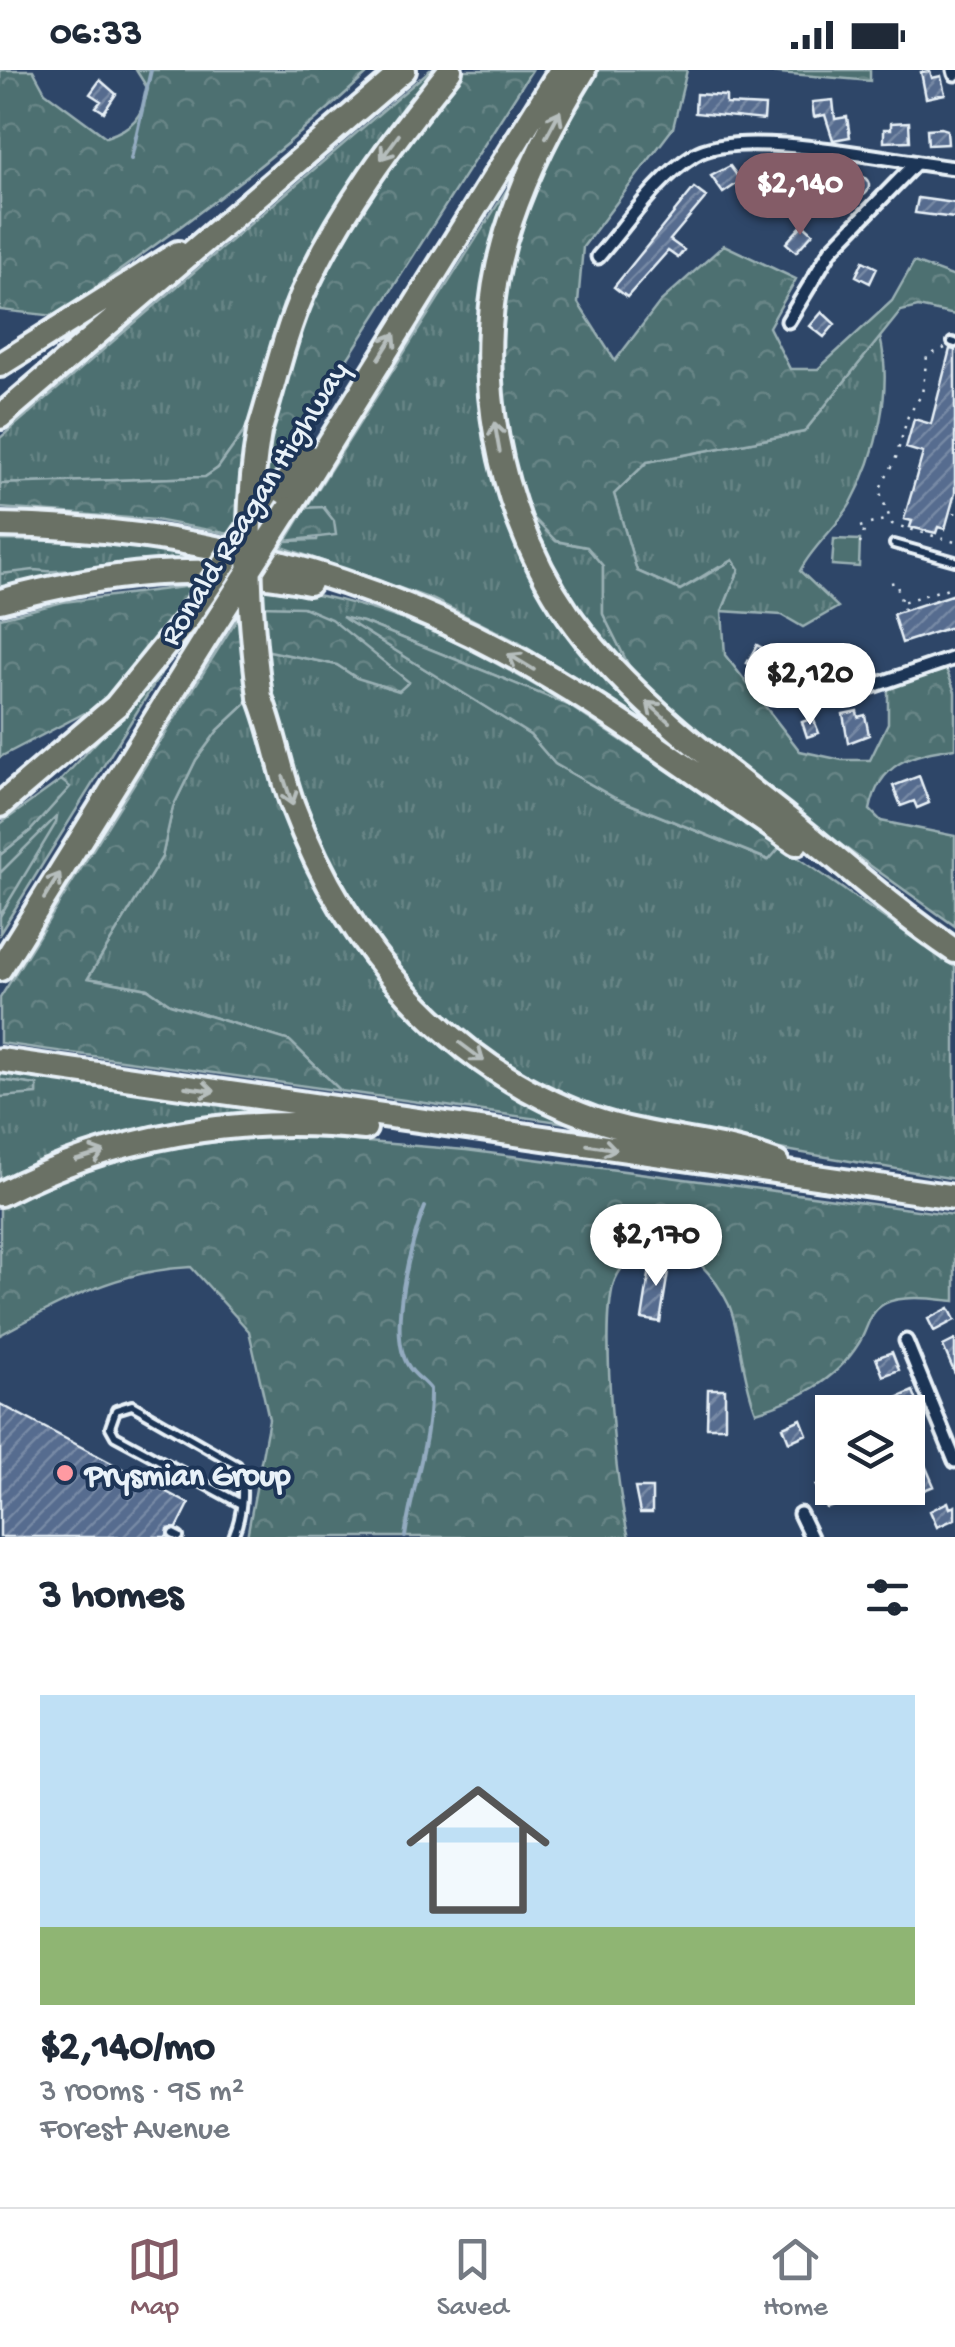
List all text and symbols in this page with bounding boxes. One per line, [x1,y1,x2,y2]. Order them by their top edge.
text: 06:33 [50,13,142,57]
one-way arrow [544,110,563,139]
one-way arrow [380,133,401,160]
pin: $2,140 [719,153,881,238]
text: $2,140 [757,166,843,204]
one-way arrow [377,332,398,361]
street label: Ronald Reagan Highway [153,355,360,654]
one-way arrow [487,422,506,454]
pin: $2,120 [729,643,891,728]
one-way arrow [507,652,536,672]
text: $2,120 [767,656,853,694]
one-way arrow [646,701,671,724]
one-way arrow [280,774,298,806]
one-way arrow [41,872,62,901]
one-way arrow [458,1042,485,1063]
one-way arrow [184,1081,216,1099]
one-way arrow [585,1139,617,1157]
one-way arrow [73,1146,105,1164]
pin: $2,170 [575,1204,737,1289]
text: $2,170 [612,1217,700,1255]
map controls [815,1395,925,1505]
button: layers [815,1395,925,1505]
place label: Prysmian Group [83,1459,291,1497]
marker: Prysmian Group [54,1462,76,1484]
icon: filters [860,1570,915,1625]
text: 3 homes [40,1573,183,1622]
icon: home [388,1760,568,1940]
text: $2,140/mo [40,2025,215,2074]
text: 3 rooms · 95 m² [40,2074,244,2112]
text: Forest Avenue [40,2112,230,2150]
tab: Map [127,2232,182,2325]
tab: Saved [437,2232,508,2325]
tab: Home [763,2232,828,2325]

